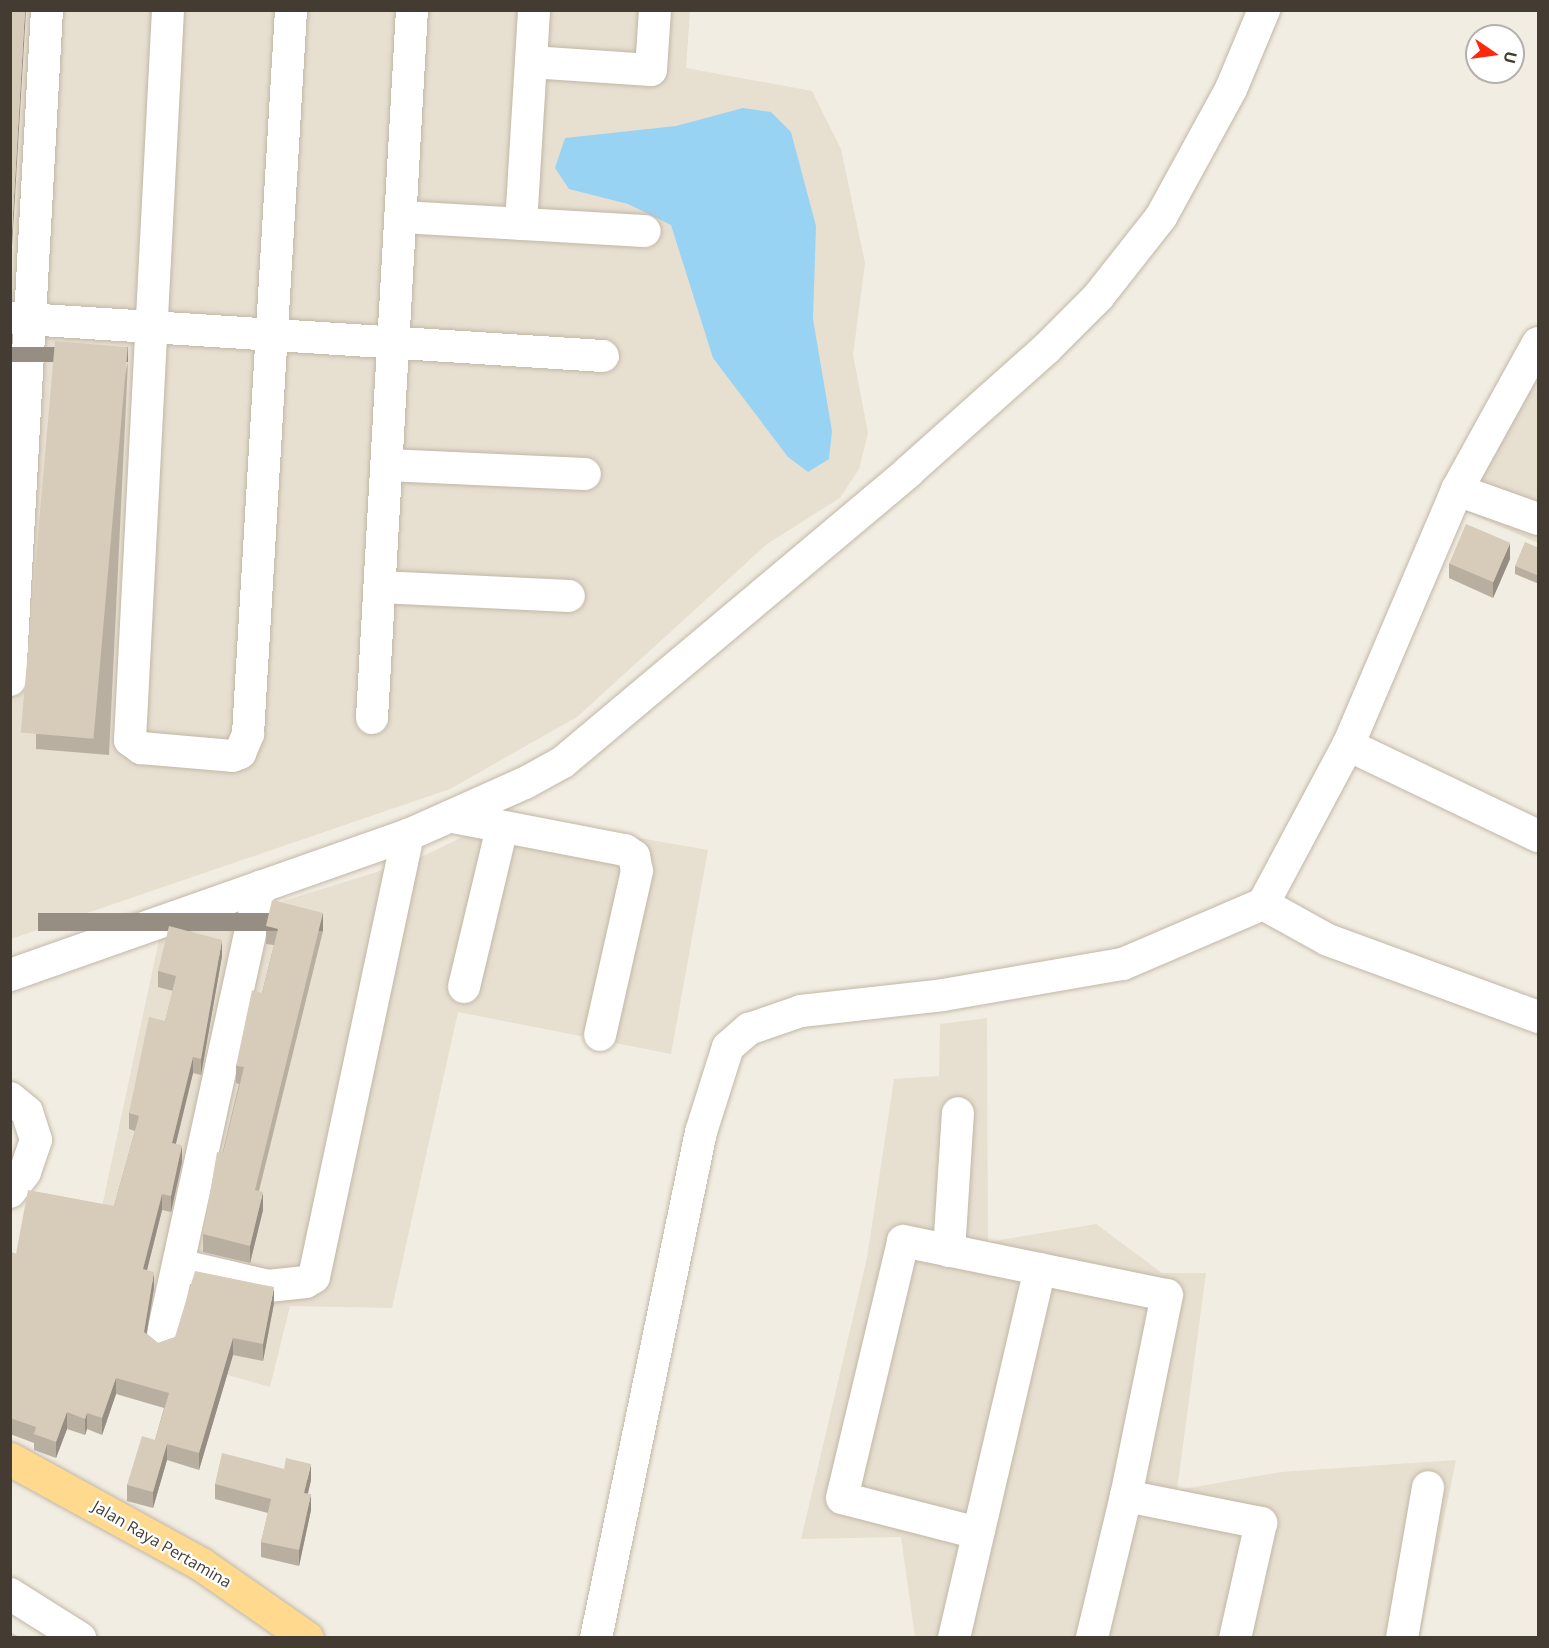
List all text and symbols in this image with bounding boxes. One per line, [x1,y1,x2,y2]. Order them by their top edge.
north arrow [1465,24,1525,84]
text: U [1499,49,1523,66]
street label: Jalan Raya Pertamina [89,1496,235,1592]

